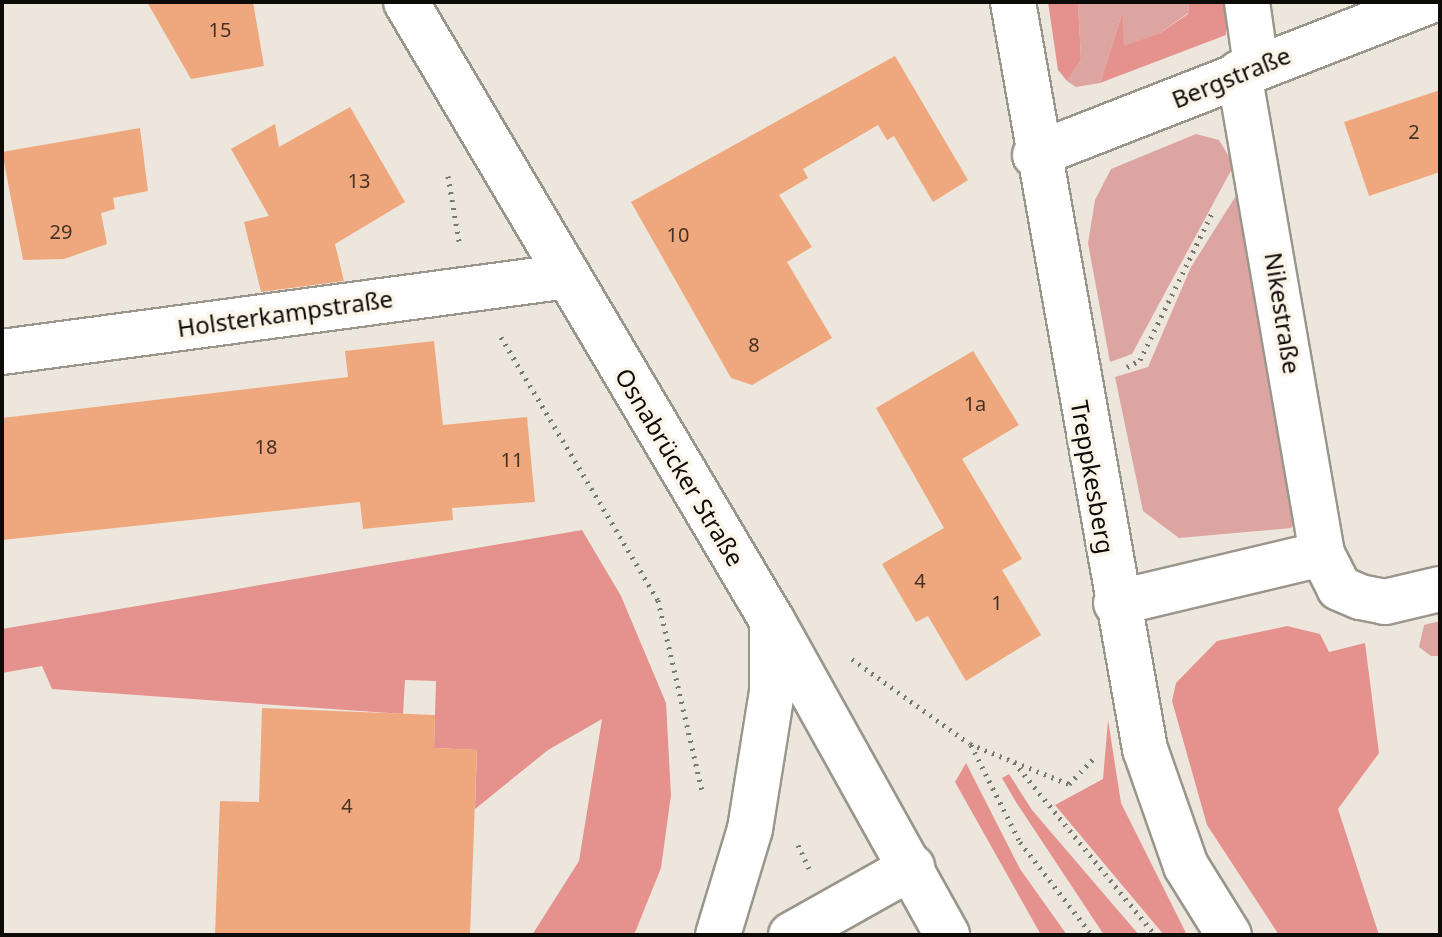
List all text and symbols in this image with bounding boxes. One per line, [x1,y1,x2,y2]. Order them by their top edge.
house number: 15 [209,17,231,41]
street label: Bergstraße [1168,40,1294,114]
house number: 2 [1408,119,1420,143]
house number: 13 [348,168,370,192]
house number: 29 [50,219,72,243]
house number: 10 [667,222,689,246]
street label: Nikestraße [1259,250,1307,376]
street label: Holsterkampstraße [175,284,395,342]
house number: 8 [748,332,760,356]
street label: Osnabrücker Straße [610,363,750,571]
house number: 1a [964,391,986,415]
street label: Treppkesberg [1065,398,1121,556]
house number: 18 [255,434,277,458]
house number: 11 [501,447,523,471]
house number: 4 [914,568,926,592]
house number: 1 [991,590,1003,614]
house number: 4 [341,793,353,817]

